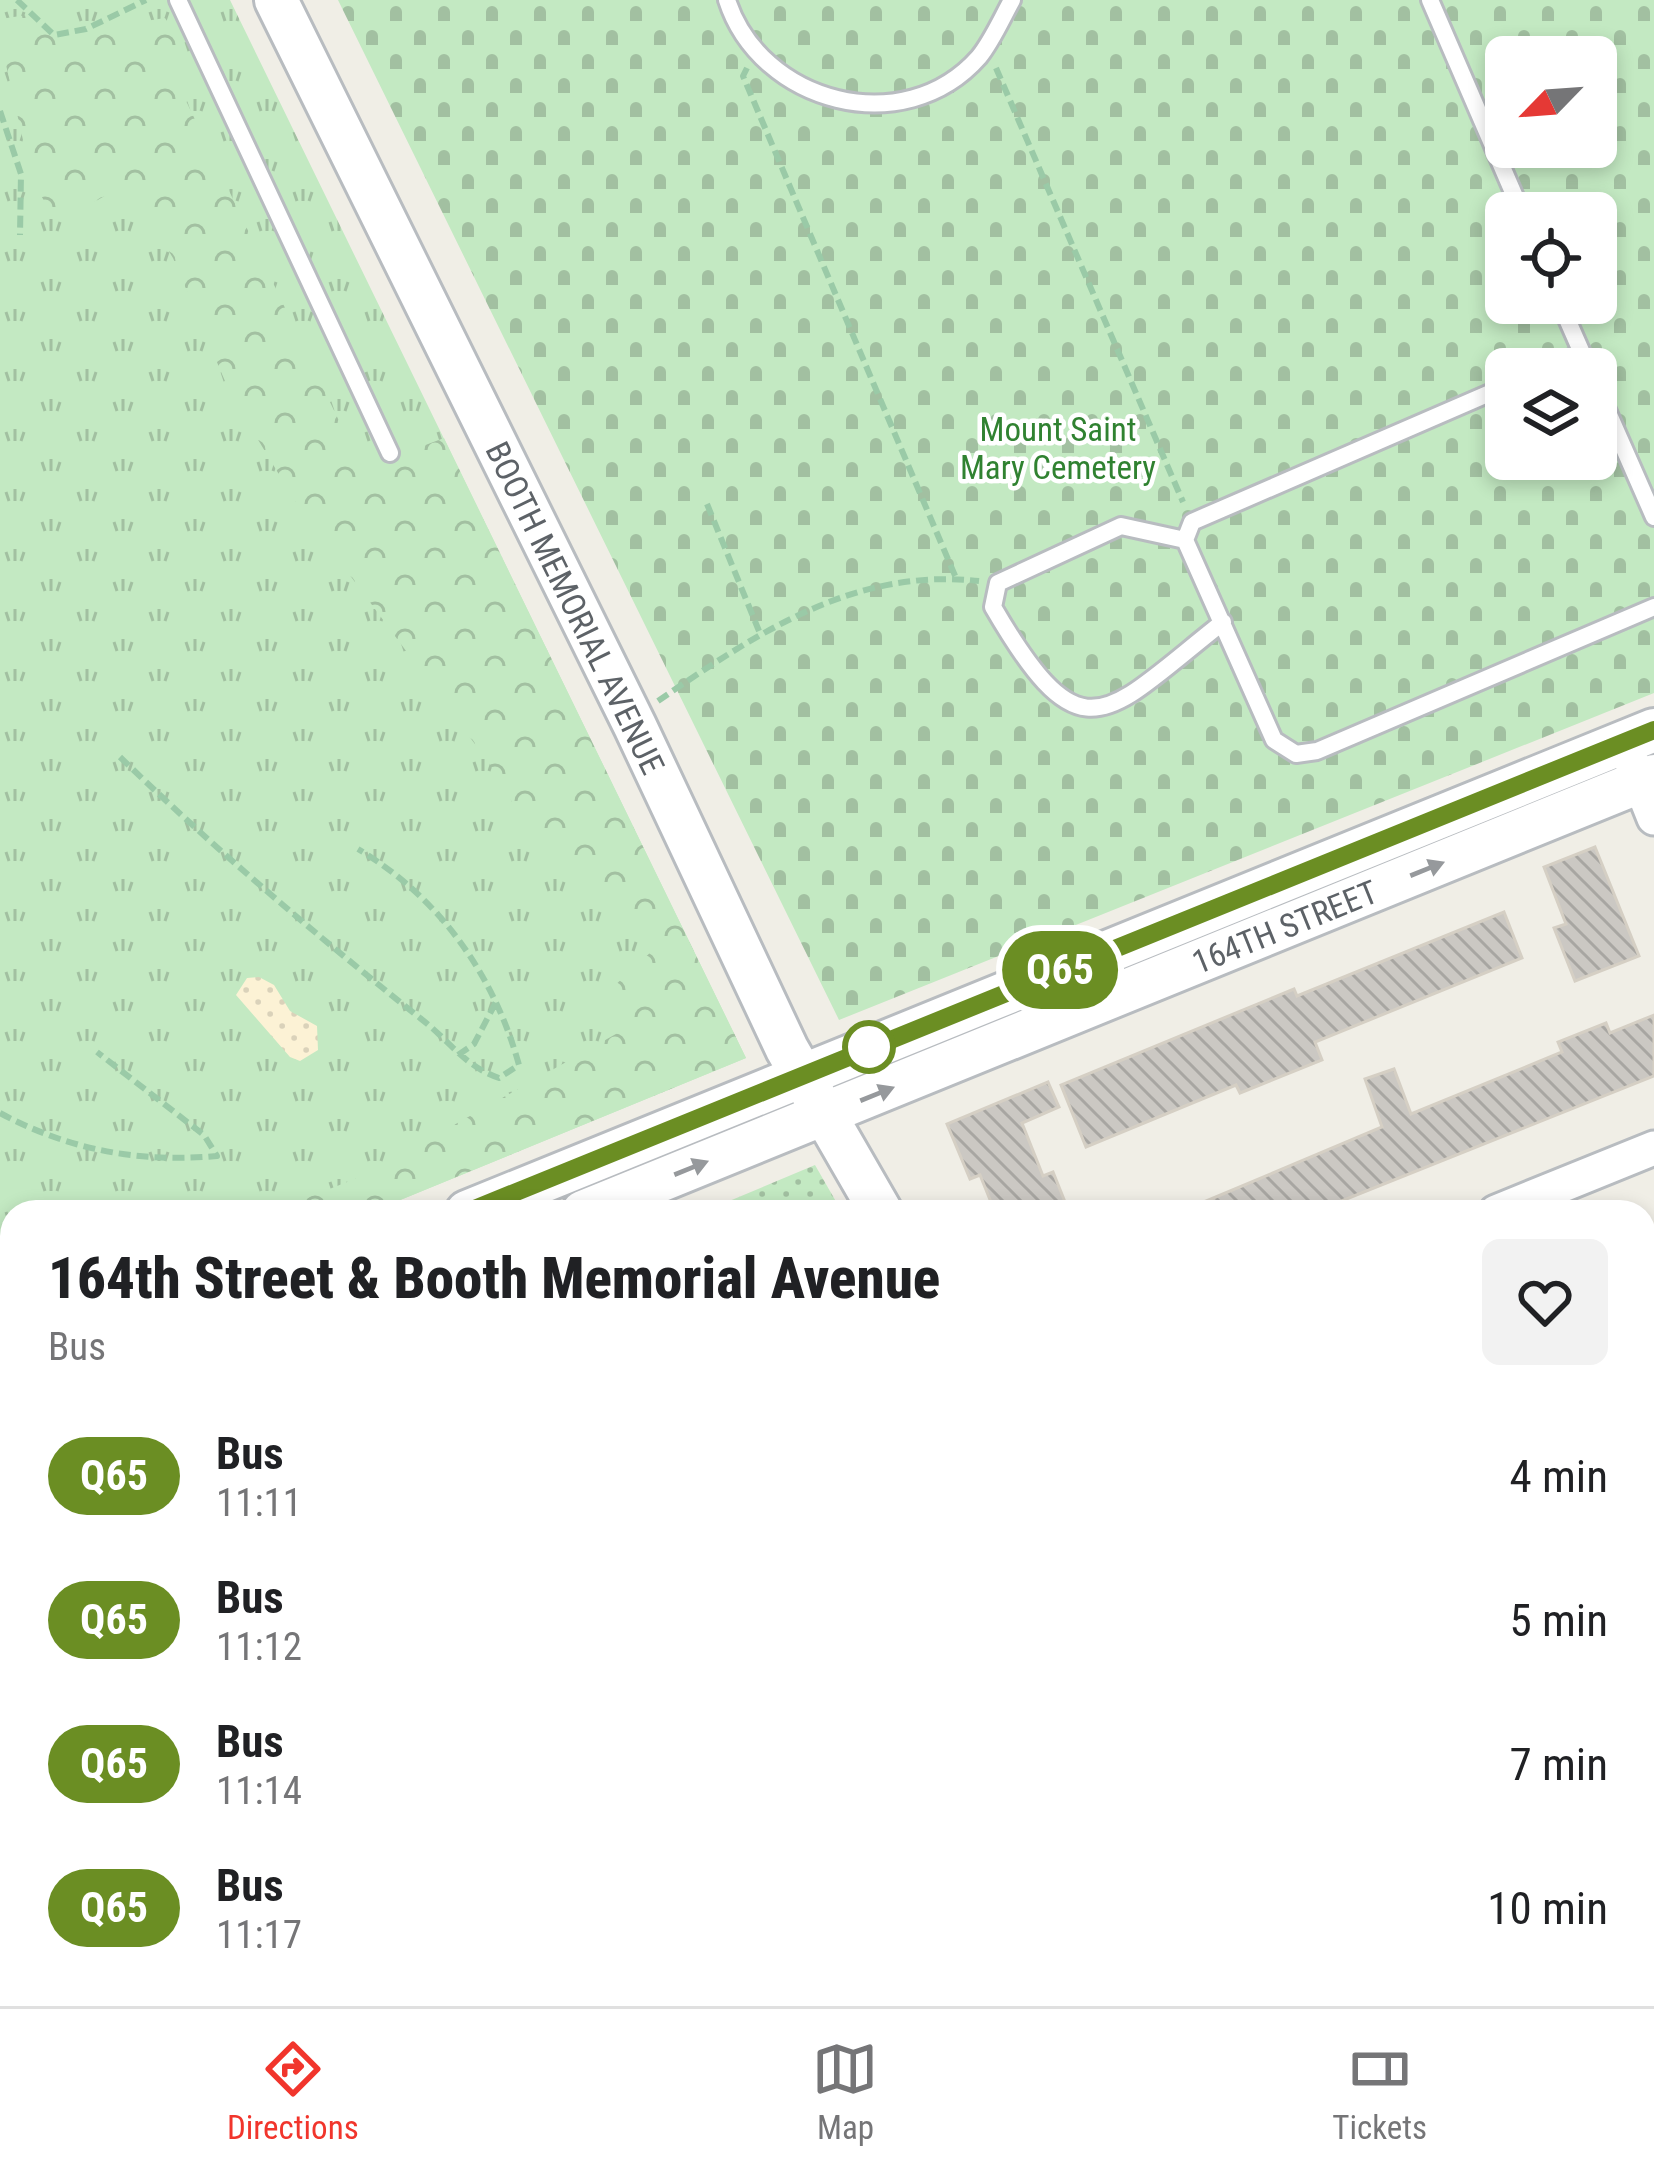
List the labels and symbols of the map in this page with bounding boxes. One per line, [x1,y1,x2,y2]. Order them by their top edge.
north arrow [1485,36,1617,168]
park label: Mount Saint Mary Cemetery [960,410,1156,487]
street label: BOOTH MEMORIAL AVENUE [478,435,672,781]
one-way arrow [1409,859,1445,878]
street label: 164TH STREET [1187,872,1383,982]
line badge: Q65 [991,931,1129,1009]
unlabelled marker [844,1022,894,1072]
one-way arrow [859,1084,895,1103]
one-way arrow [674,1158,710,1177]

